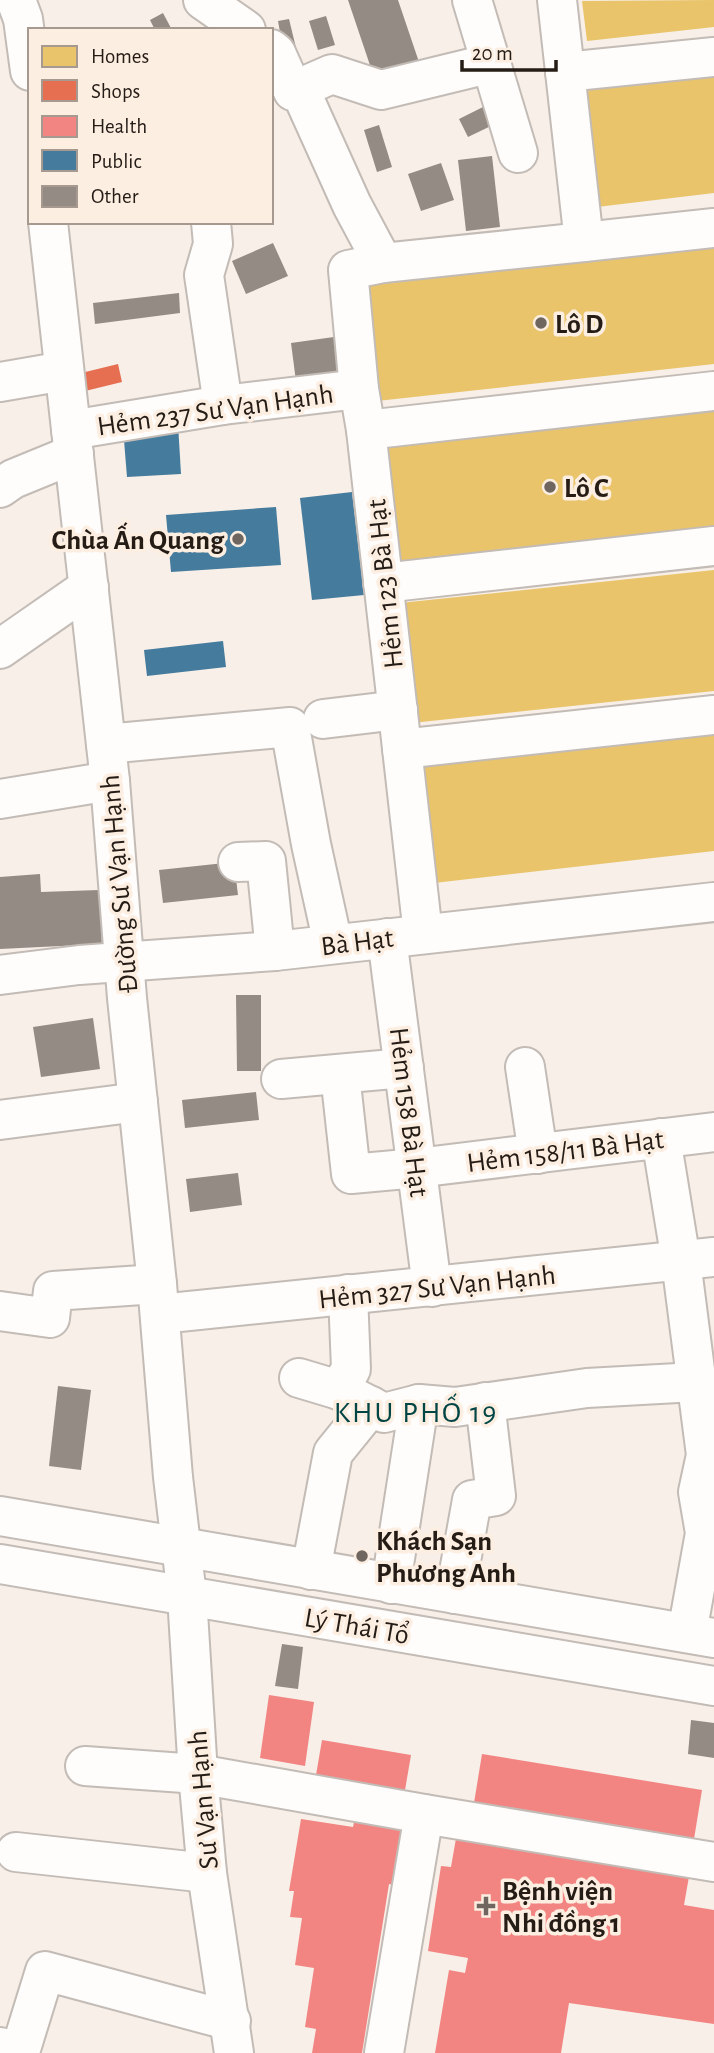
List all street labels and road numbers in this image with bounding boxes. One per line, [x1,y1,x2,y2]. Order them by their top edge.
street label: Hẻm 237 Sư Vạn Hạnh [95,381,335,441]
street label: Hẻm 123 Bà Hạt [363,498,409,670]
street label: Đường Sư Vạn Hạnh [96,773,143,994]
street label: Bà Hạt [319,925,395,961]
street label: Hẻm 158 Bà Hạt [384,1026,432,1199]
street label: Hẻm 158/11 Bà Hạt [465,1126,665,1178]
street label: Hẻm 327 Sư Vạn Hạnh [317,1262,557,1314]
street label: Lý Thái Tổ [302,1603,411,1650]
street label: Sư Vạn Hạnh [184,1729,224,1870]

